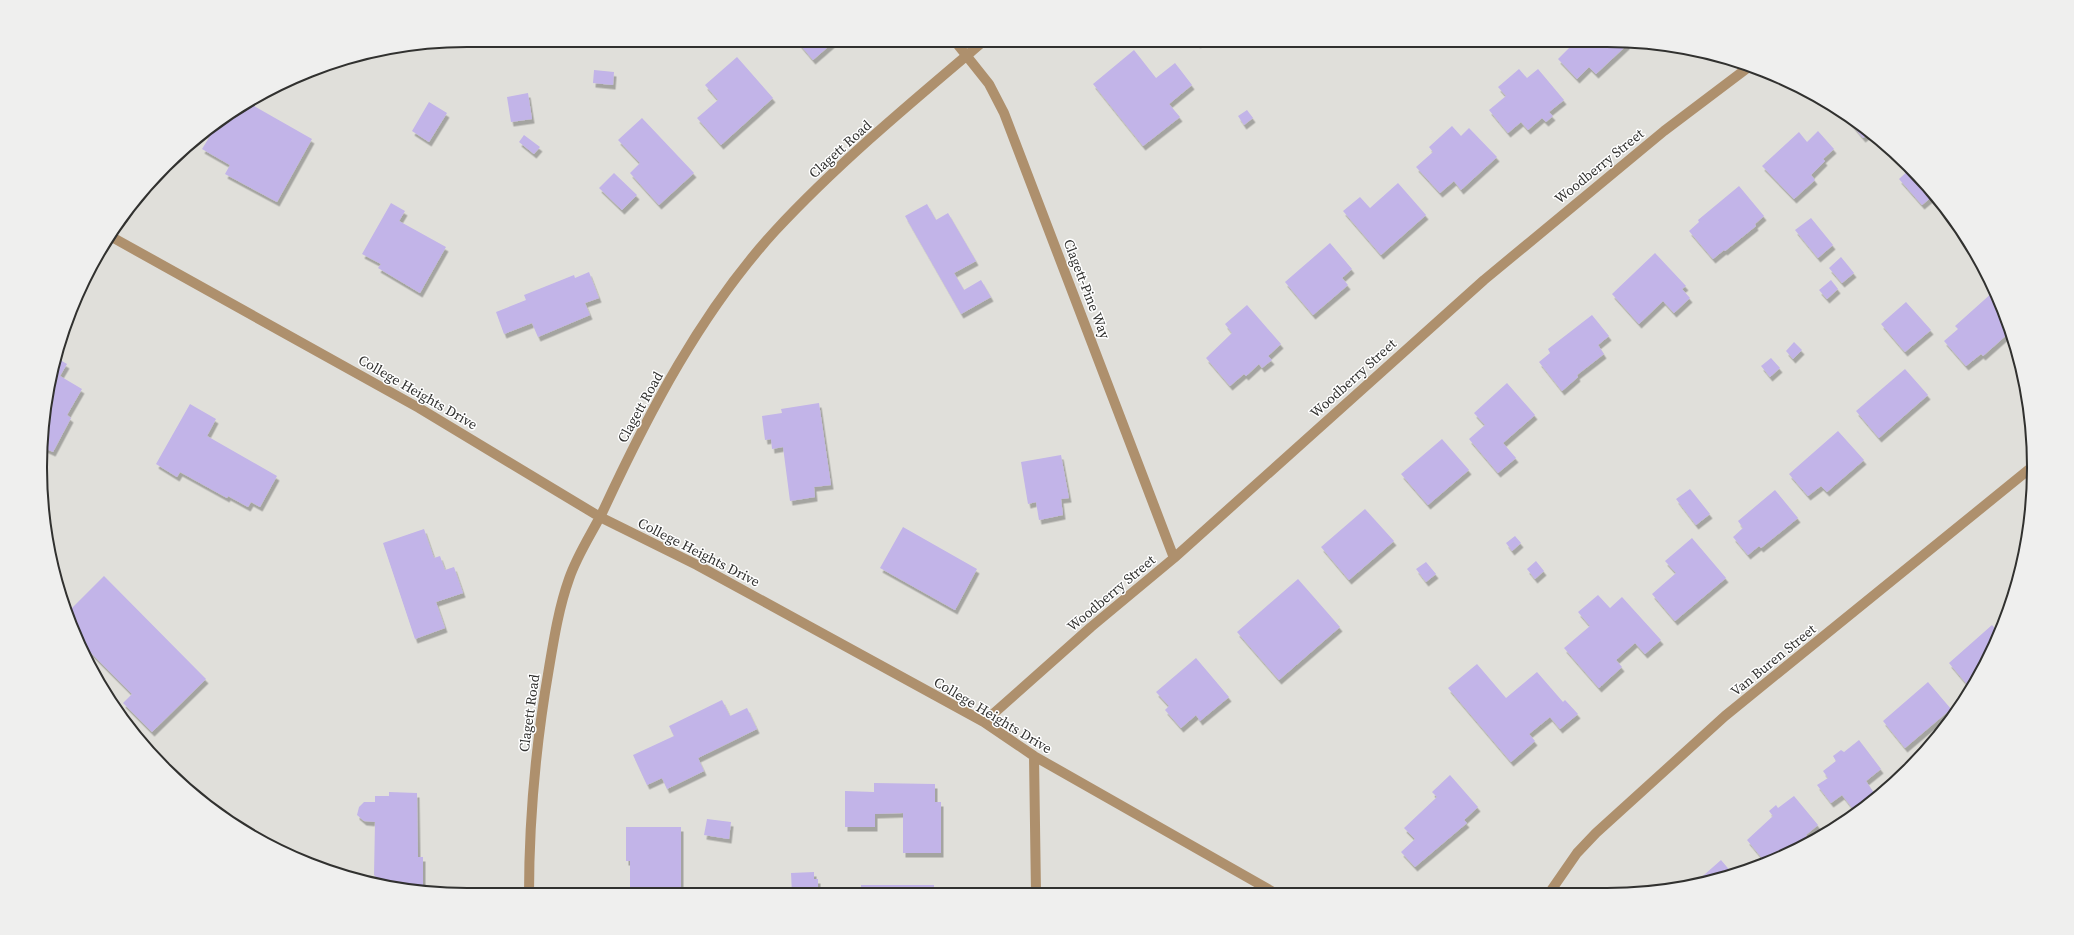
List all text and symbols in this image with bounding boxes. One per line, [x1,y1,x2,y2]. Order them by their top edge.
street label: Clagett Road [804,115,876,183]
street label: Woodberry Street [1550,123,1648,208]
street label: Clagett-Pine Way [1059,236,1116,343]
street label: Woodberry Street [1306,334,1401,422]
street label: College Heights Drive [355,350,481,434]
street label: Clagett Road [612,368,668,446]
street label: College Heights Drive [635,513,763,591]
street label: Woodberry Street [1063,550,1160,636]
street label: Van Buren Street [1726,619,1820,701]
street label: College Heights Drive [930,672,1056,758]
street label: Clagett Road [514,673,544,753]

